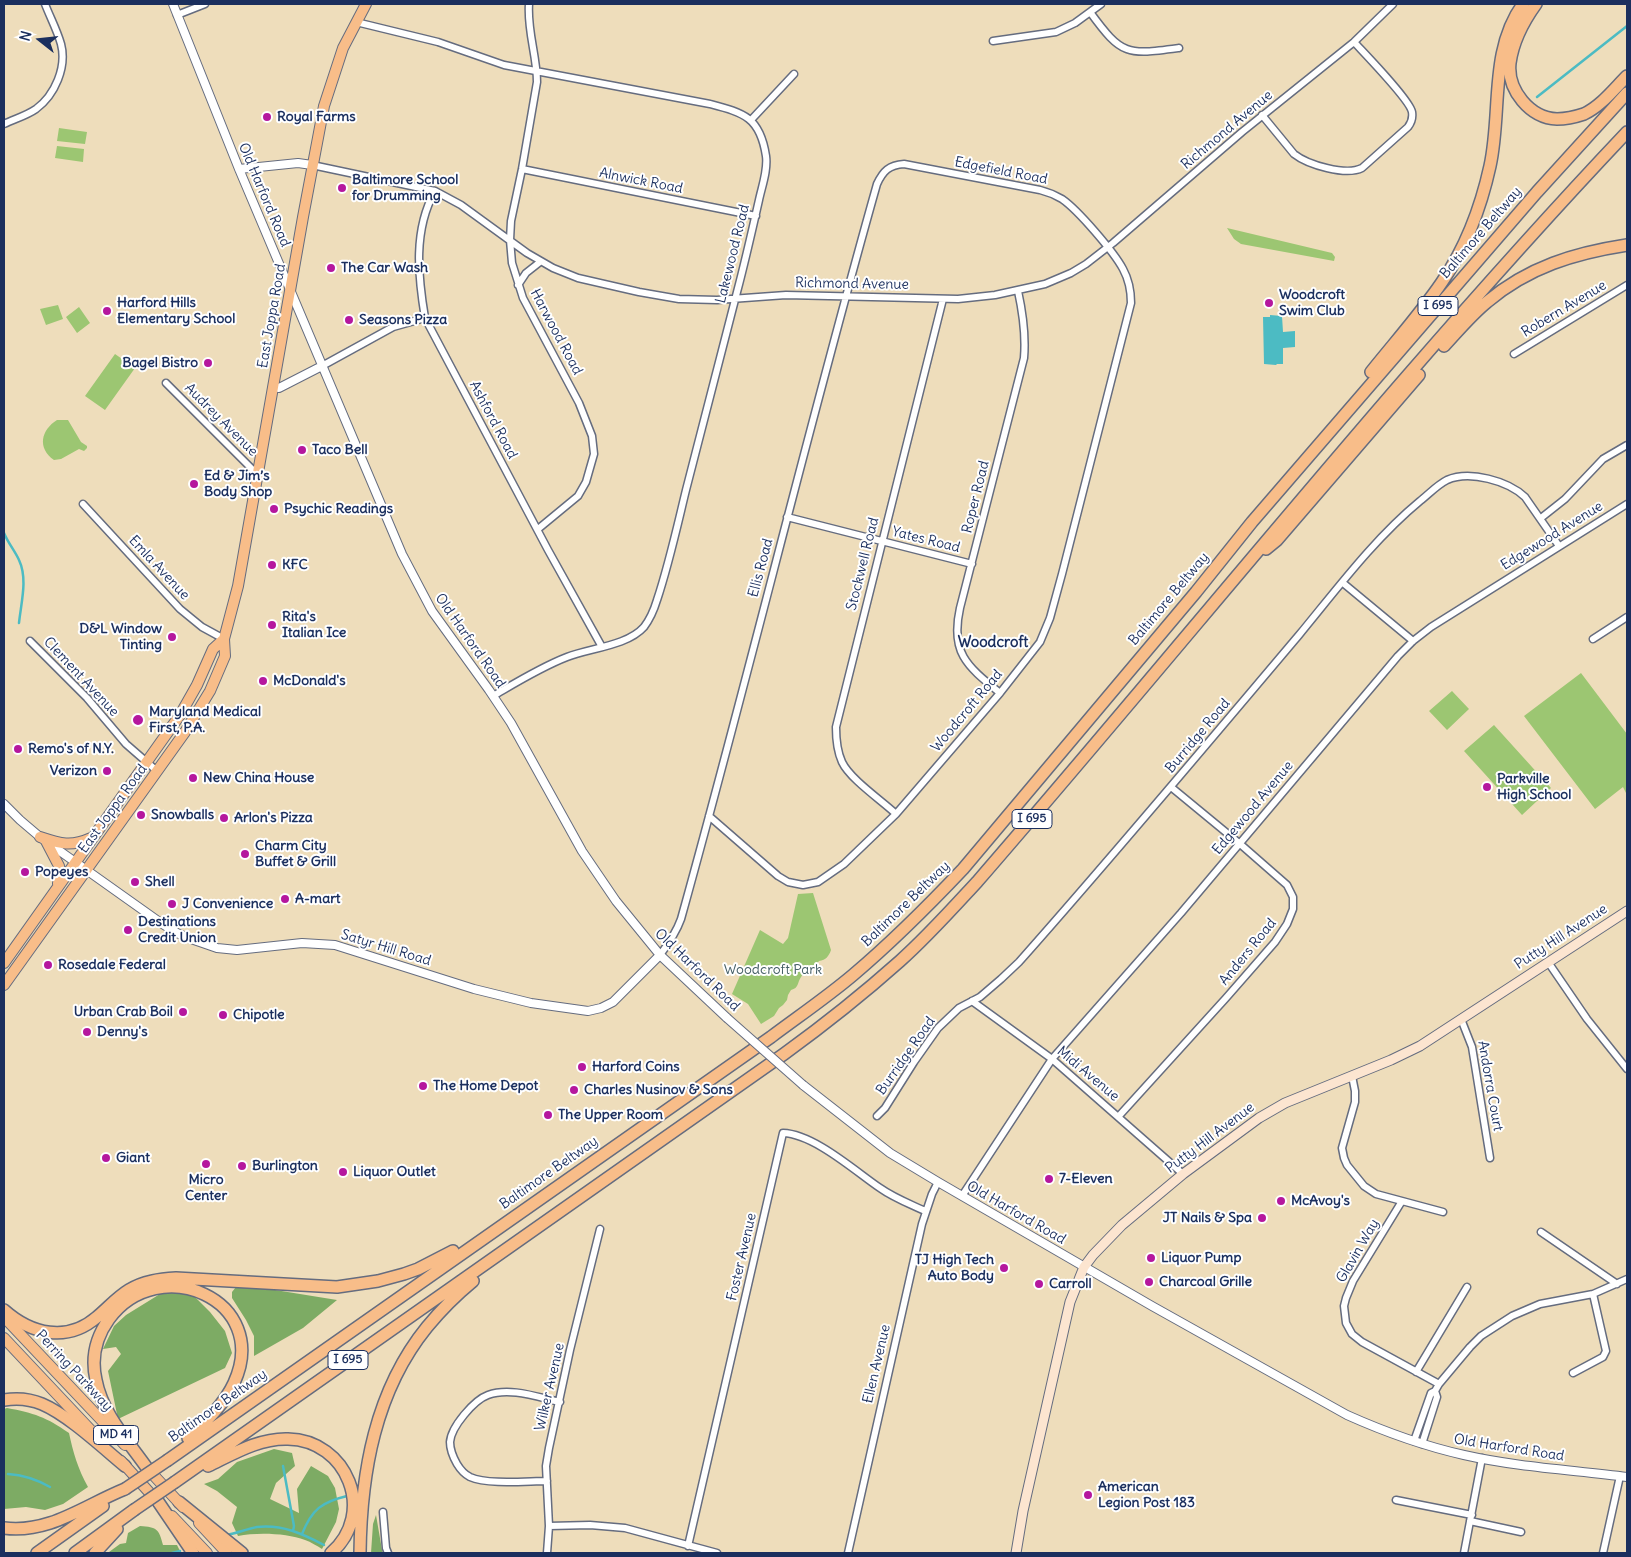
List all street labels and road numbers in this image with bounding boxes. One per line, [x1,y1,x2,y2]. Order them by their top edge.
street label: Richmond Avenue [1178,87,1276,173]
street label: Old Harford Road [234,140,294,250]
street label: Edgefield Road [953,154,1049,188]
street label: Alnwick Road [598,165,684,197]
street label: Baltimore Beltway [1437,184,1525,282]
street label: Lakewood Road [713,203,753,305]
street label: East Joppa Road [255,263,289,369]
street label: Richmond Avenue [795,275,909,293]
street label: Robern Avenue [1519,277,1609,341]
street label: Harwood Road [526,286,586,378]
road number: I 695 [1418,296,1458,316]
street label: Ashford Road [465,378,521,462]
street label: Audrey Avenue [181,380,261,460]
street label: Roper Road [959,459,993,535]
street label: Edgewood Avenue [1498,498,1606,574]
street label: Stockwell Road [843,516,883,612]
street label: Yates Road [890,523,962,557]
street label: Emla Avenue [125,532,193,604]
street label: Ellis Road [745,537,777,599]
street label: Baltimore Beltway [1125,549,1213,649]
street label: Old Harford Road [431,591,509,691]
street label: Clement Avenue [40,634,122,720]
street label: Woodcroft Road [928,666,1006,756]
street label: Burridge Road [1162,695,1234,777]
street label: Edgewood Avenue [1209,758,1297,858]
street label: East Joppa Road [75,761,151,857]
road number: I 695 [1012,810,1052,829]
street label: Baltimore Beltway [858,858,954,950]
street label: Putty Hill Avenue [1512,901,1610,973]
street label: Anders Road [1216,915,1280,989]
street label: Old Harford Road [651,925,743,1015]
street label: Satyr Hill Road [339,926,433,970]
street label: Burridge Road [873,1014,939,1098]
street label: Andorra Court [1474,1040,1506,1132]
street label: Midi Avenue [1053,1043,1123,1105]
street label: Putty Hill Avenue [1162,1099,1258,1177]
street label: Baltimore Beltway [497,1133,601,1213]
street label: Old Harford Road [964,1178,1068,1248]
street label: Foster Avenue [724,1211,760,1303]
street label: Glavin Way [1333,1216,1383,1286]
street label: Ellen Avenue [860,1323,894,1405]
street label: Perring Parkway [32,1327,116,1415]
street label: Wilker Avenue [532,1341,568,1433]
road number: I 695 [328,1350,368,1370]
street label: Baltimore Beltway [166,1366,270,1446]
road number: MD 41 [94,1426,138,1444]
street label: Old Harford Road [1453,1431,1565,1465]

